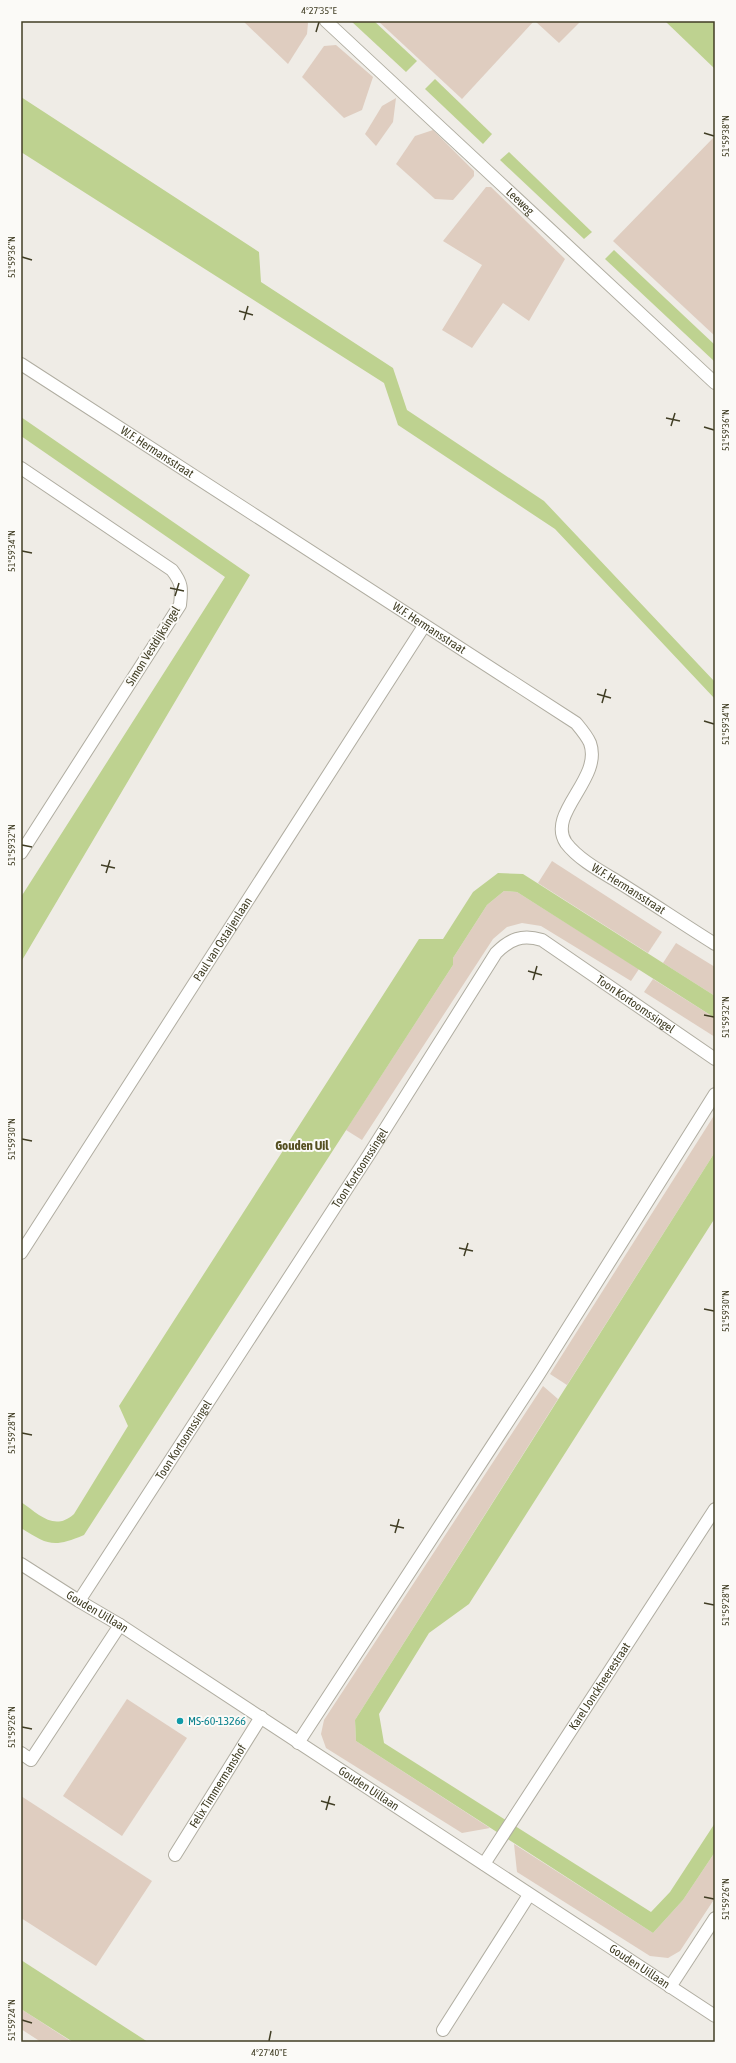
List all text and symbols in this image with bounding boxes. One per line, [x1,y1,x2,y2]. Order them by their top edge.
text: 4°27'35"E [301,5,337,16]
text: 51°59'38"N [720,115,731,157]
street label: Leeweg [503,185,537,218]
text: 51°59'36"N [6,236,17,278]
text: 51°59'36"N [720,409,731,451]
street label: W.F. Hermansstraat [118,423,197,481]
text: 51°59'34"N [6,530,17,572]
street label: W.F. Hermansstraat [390,599,469,657]
street label: Simon Vestdijksingel [123,603,183,688]
text: 51°59'34"N [720,703,731,745]
text: 51°59'32"N [6,824,17,866]
street label: W.F. Hermansstraat [589,860,668,917]
street label: Paul van Ostaijenlaan [191,895,255,984]
street label: Toon Kortoomssingel [594,973,678,1037]
text: 51°59'32"N [720,996,731,1038]
text: 51°59'30"N [6,1118,17,1160]
street label: Toon Kortoomssingel [329,1125,391,1211]
district label: Gouden Uil [275,1138,329,1153]
text: 51°59'30"N [720,1290,731,1332]
street label: Toon Kortoomssingel [153,1397,215,1482]
text: 51°59'28"N [6,1412,17,1454]
text: 51°59'28"N [720,1584,731,1626]
street label: Gouden Uillaan [64,1588,131,1636]
street label: Karel Jonckheerestraat [566,1640,633,1733]
text: 51°59'26"N [6,1706,17,1748]
place label: MS-60-13266 [188,1714,246,1728]
marker: MS-60-13266 [175,1716,185,1726]
street label: Felix Timmermanshof [187,1741,249,1831]
street label: Gouden Uillaan [336,1763,402,1813]
text: 51°59'26"N [720,1878,731,1920]
street label: Gouden Uillaan [607,1941,673,1991]
text: 51°59'24"N [6,1999,17,2041]
text: 4°27'40"E [251,2047,287,2058]

